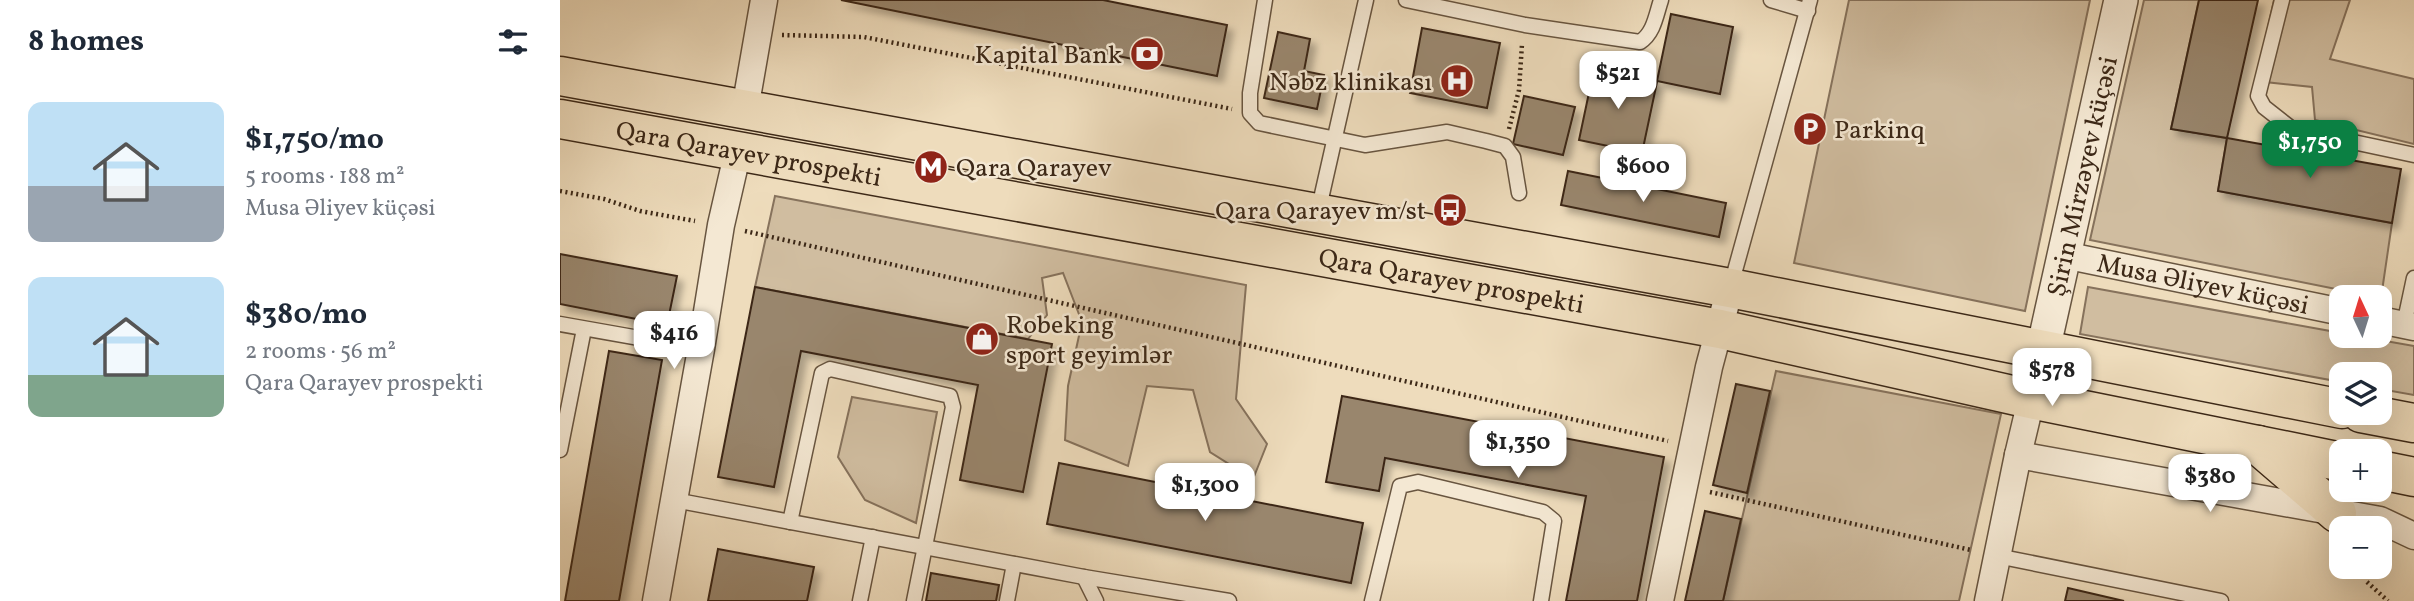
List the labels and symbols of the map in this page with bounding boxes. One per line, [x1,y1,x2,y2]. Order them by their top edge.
bank icon: Kapital Bank [1128,35,1166,73]
place label: Kapital Bank [975,38,1122,74]
pin: $521 [1577,52,1659,111]
street label: Şirin Mirzəyev küçəsi [2039,53,2128,300]
hospital icon: Nəbz klinikası [1438,62,1476,100]
place label: Nəbz klinikası [1269,65,1432,101]
parking icon: Parkinq [1791,110,1829,148]
street label: Qara Qarayev prospekti [613,113,884,197]
place label: Parkinq [1834,113,1925,149]
pin: $1,750 [2253,120,2367,180]
pin: $600 [1602,144,1684,204]
metro station icon: Qara Qarayev [912,148,950,186]
place label: Qara Qarayev [956,151,1112,187]
bus stop icon: Qara Qarayev m/st [1431,191,1469,229]
place label: Qara Qarayev m/st [1215,194,1426,230]
street label: Qara Qarayev prospekti [1315,241,1587,324]
street label: Musa Əliyev küçəsi [2094,246,2312,325]
north arrow [2329,285,2392,348]
place label: Robeking sport geyimlər [1006,308,1172,374]
pin: $416 [633,312,715,371]
shop icon: Robeking sport geyimlər [963,320,1001,358]
pin: $578 [2011,348,2093,408]
pin: $1,350 [1461,420,1575,480]
pin: $380 [2169,454,2251,514]
pin: $1,300 [1148,463,1262,523]

